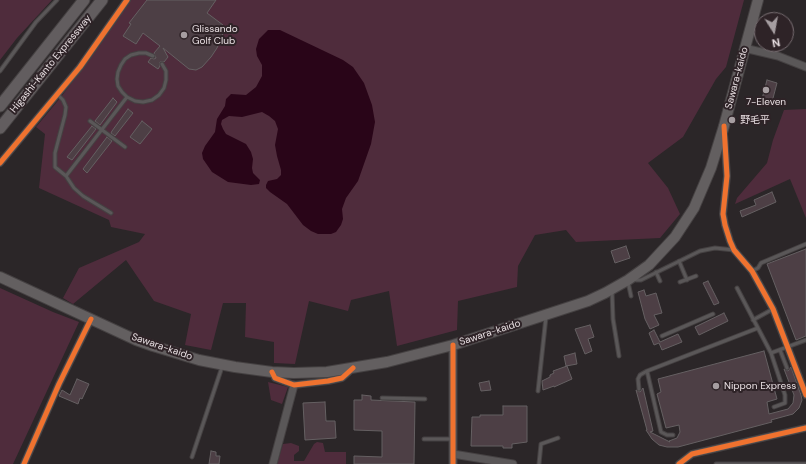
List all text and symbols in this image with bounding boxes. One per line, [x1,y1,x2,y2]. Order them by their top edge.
north arrow [754,12,794,52]
street label: Higashi-Kanto Expressway [8,13,94,115]
place label: Glissando Golf Club [192,23,238,46]
marker: Glissando Golf Club [179,30,189,40]
text: N [771,35,781,50]
street label: Sawara-kaido [723,46,751,110]
marker: 7-Eleven [761,85,771,95]
place label: 7-Eleven [746,96,786,108]
place label: 野毛平 [740,114,770,126]
marker: 野毛平 [727,115,737,125]
street label: Sawara-kaido [458,317,522,349]
street label: Sawara-kaido [130,331,194,363]
place label: Nippon Express [724,380,796,392]
marker: Nippon Express [711,381,721,391]

